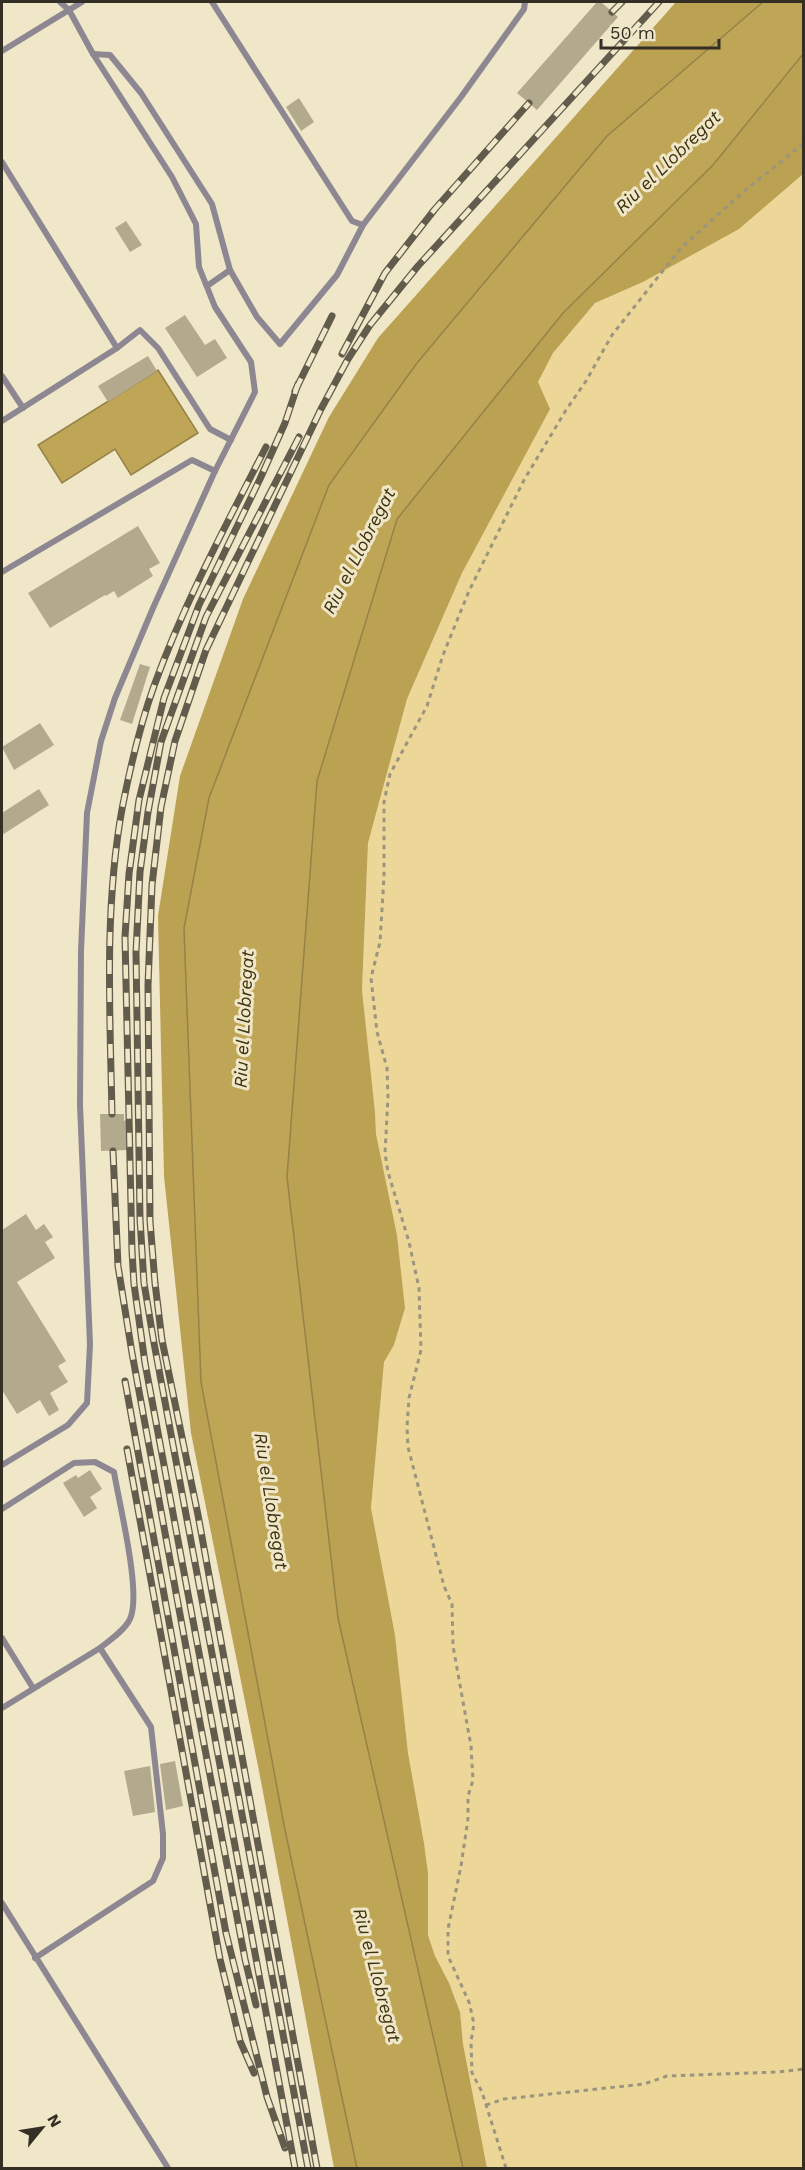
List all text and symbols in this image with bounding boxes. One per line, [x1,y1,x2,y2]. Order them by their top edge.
scale bar [601,12,720,50]
text: 50 m [610,22,655,43]
water label: Riu el Llobregat [611,106,725,217]
water label: Riu el Llobregat [318,484,400,617]
water label: Riu el Llobregat [229,949,258,1088]
water label: Riu el Llobregat [250,1431,293,1571]
water label: Riu el Llobregat [349,1906,406,2045]
north arrow [12,2098,72,2158]
text: N [43,2111,66,2131]

